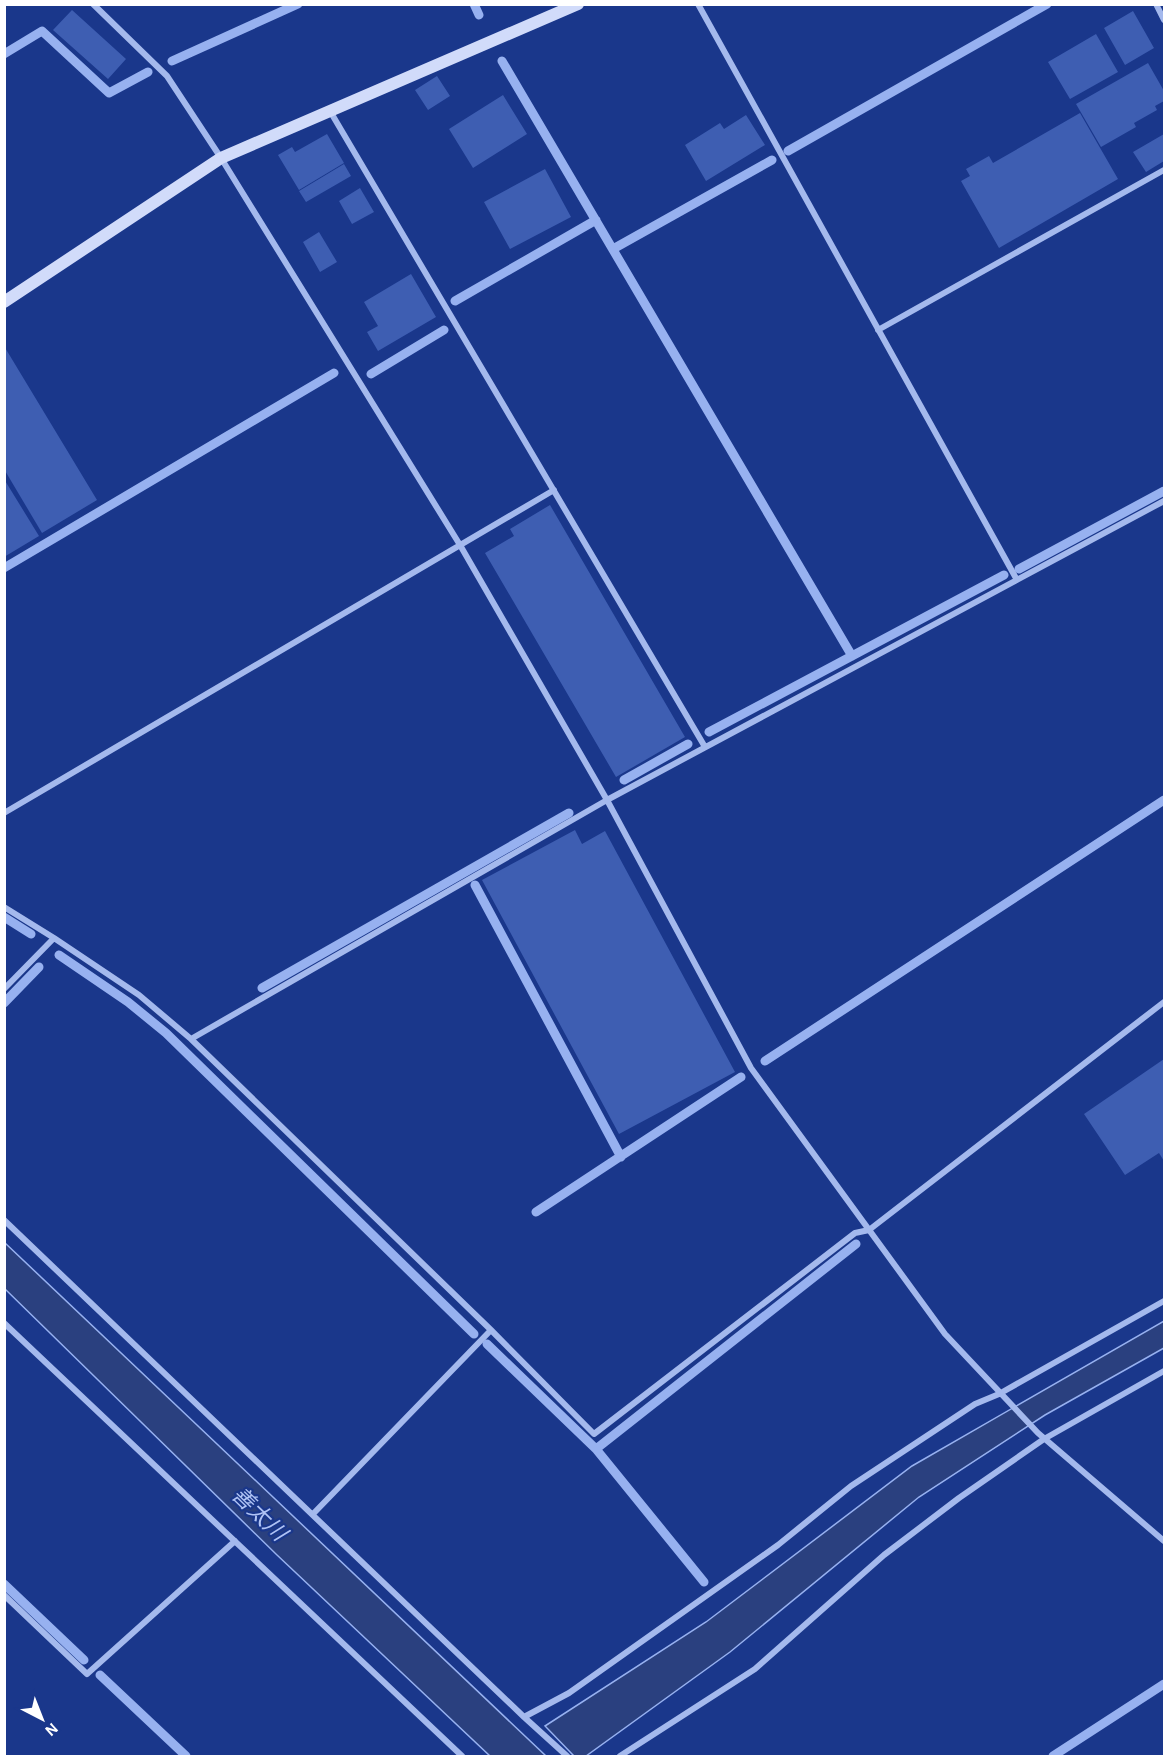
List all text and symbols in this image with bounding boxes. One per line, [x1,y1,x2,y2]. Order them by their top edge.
water label: 善太川 [228,1482,293,1546]
north arrow [12,1689,72,1749]
text: N [42,1720,61,1739]

